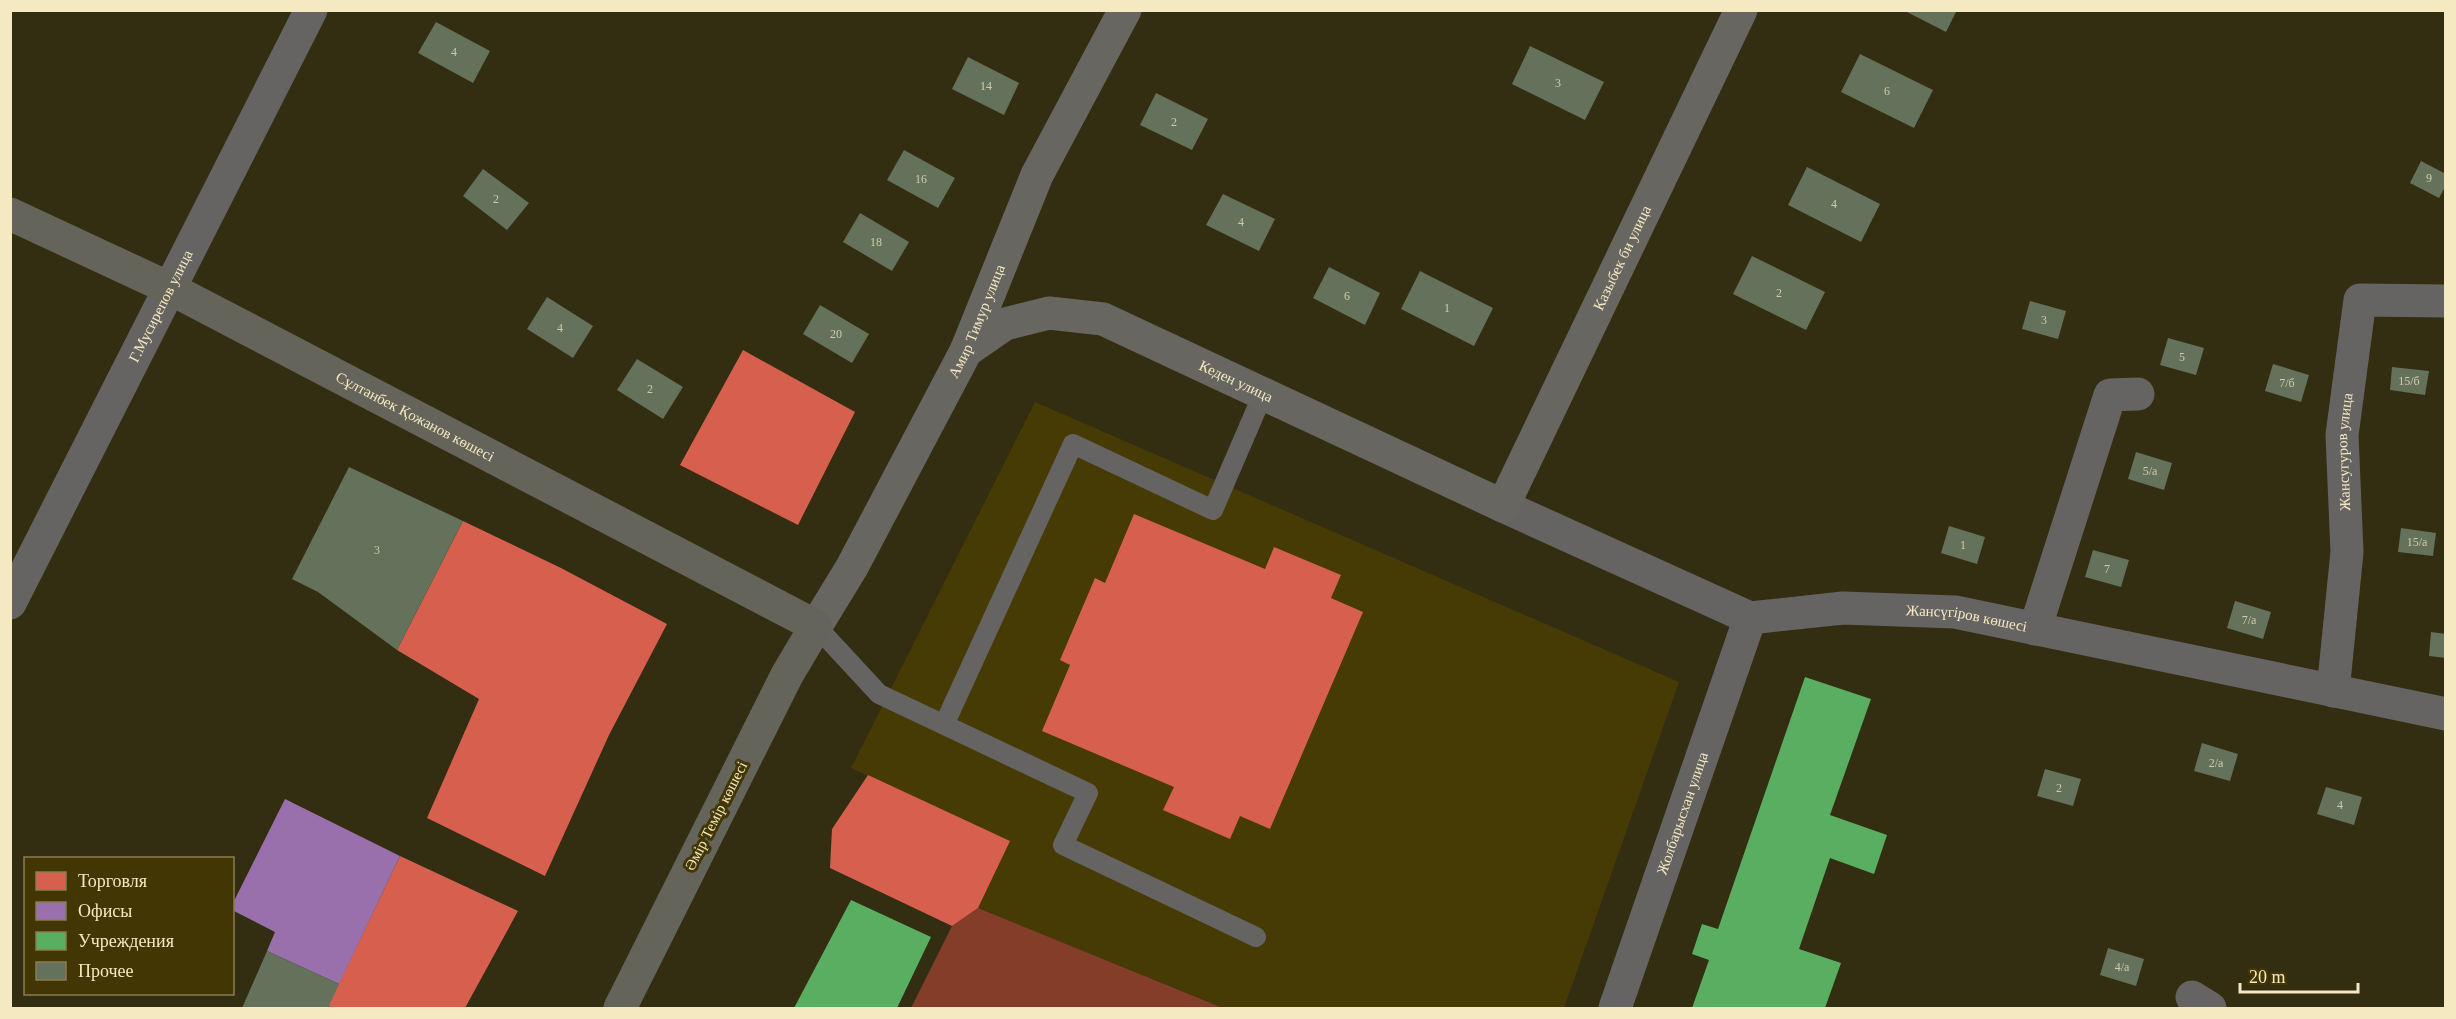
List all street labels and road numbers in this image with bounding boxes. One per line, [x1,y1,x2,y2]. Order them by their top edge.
street label: Казыбек би улица [1590,203,1654,313]
street label: Г.Мусирепов улица [126,247,196,365]
street label: Амир Тимур улица [945,262,1008,381]
street label: Кеден улица [1197,357,1276,405]
street label: Сұлтанбек Қожанов көшесі [333,369,497,464]
street label: Жансугуров улица [2334,392,2356,511]
street label: Жансүгіров көшесі [1906,602,2028,635]
street label: Жолбарысхан улица [1654,750,1711,877]
street label: Әмір Темір көшесі [682,759,750,873]

